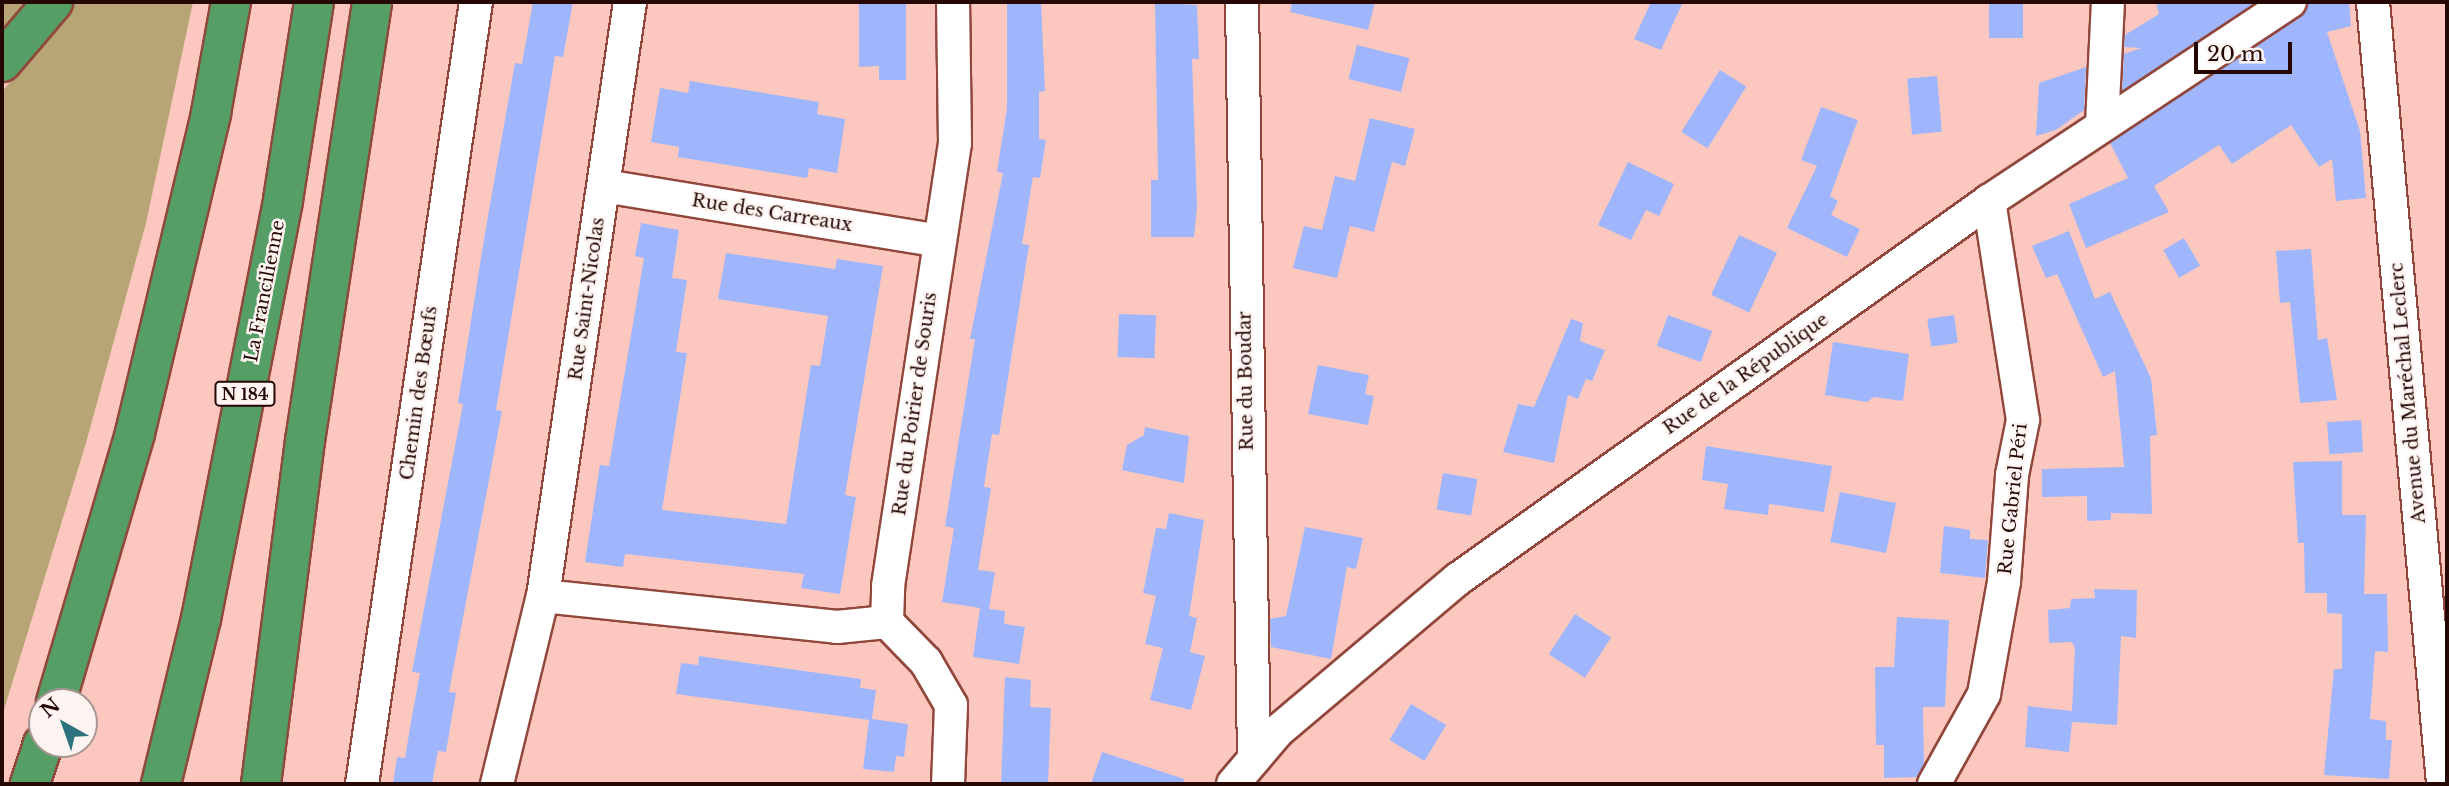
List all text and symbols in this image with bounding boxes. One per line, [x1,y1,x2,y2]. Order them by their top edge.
scale bar [2197,28,2295,72]
text: 20 m [2207,41,2264,67]
street label: Rue des Carreaux [690,190,854,236]
street label: Rue Saint-Nicolas [565,216,609,382]
street label: La Francilienne [241,218,289,364]
street label: Avenue du Maréchal Leclerc [2386,262,2430,524]
street label: Rue du Poirier de Souris [889,291,941,517]
street label: Chemin des Bœufs [396,304,442,482]
street label: Rue de la République [1659,309,1833,439]
street label: Rue du Boudar [1234,311,1258,451]
road number: N 184 [214,382,276,406]
street label: Rue Gabriel Péri [1994,422,2032,576]
north arrow [28,688,98,758]
text: N [36,694,65,723]

